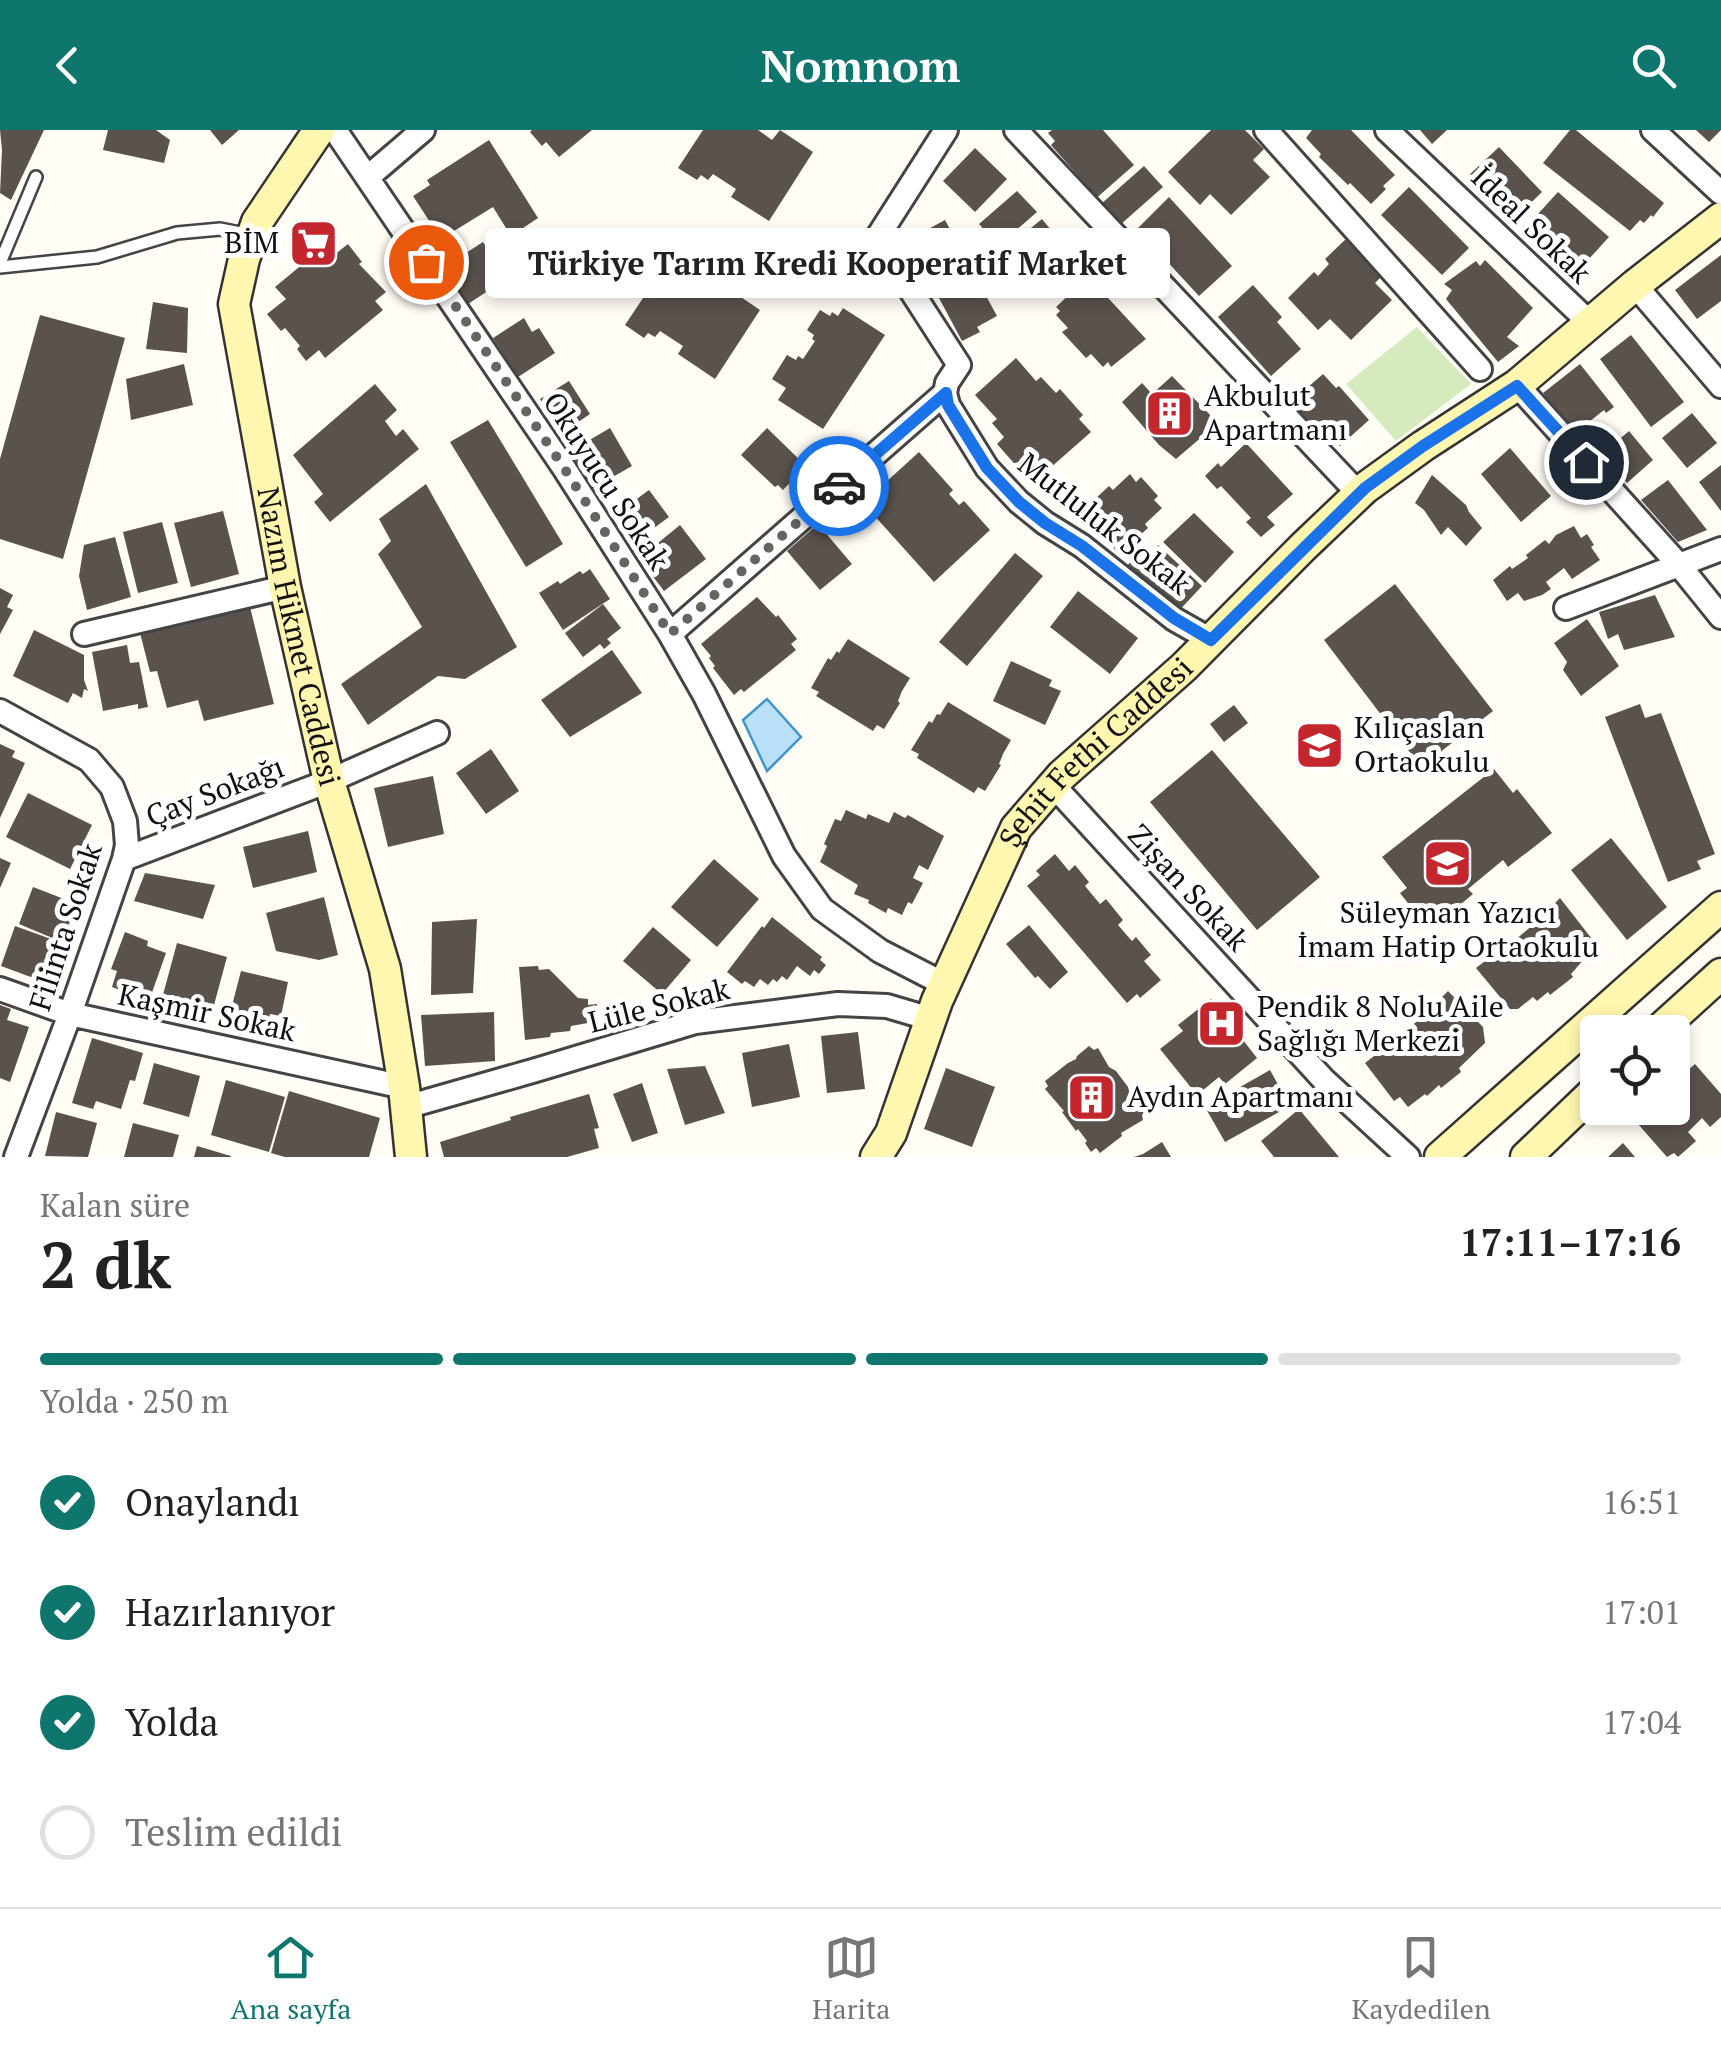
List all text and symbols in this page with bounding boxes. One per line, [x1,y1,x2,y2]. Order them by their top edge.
text: Nomnom [761,35,960,95]
icon: back [40,38,95,93]
icon: search [1626,38,1681,93]
street label: İdeal Sokak [1463,157,1601,292]
supermarket icon: BİM [288,217,340,269]
pin [384,220,469,305]
place label: BİM [224,222,279,262]
callout: Türkiye Tarım Kredi Kooperatif Market [486,227,1171,297]
icon: bag [399,235,454,290]
text: Türkiye Tarım Kredi Kooperatif Market [528,242,1127,284]
place label: Akbulut Apartmanı [1204,375,1347,449]
street label: Okuyucu Sokak [534,384,680,578]
building icon: Akbulut Apartmanı [1143,387,1195,439]
pin [1544,420,1629,505]
icon: home [1559,435,1614,490]
courier [789,436,889,536]
street label: Mutluluk Sokak [1010,443,1199,603]
icon: car [812,459,867,514]
street label: Nazım Hikmet Caddesi [248,484,350,791]
street label: Şehit Fethi Caddesi [989,648,1201,853]
place label: Kılıçaslan Ortaokulu [1354,707,1490,781]
school or university icon: Kılıçaslan Ortaokulu [1293,719,1345,771]
street label: Çay Sokağı [140,746,290,836]
street label: Zişan Sokak [1120,815,1258,960]
street label: Filinta Sokak [19,837,111,1015]
school or university icon: Süleyman Yazıcı İmam Hatip Ortaokulu [1422,838,1474,890]
place label: Süleyman Yazıcı İmam Hatip Ortaokulu [1297,892,1599,966]
street label: Lüle Sokak [584,968,734,1042]
street label: Kaşmir Sokak [115,974,300,1050]
place label: Pendik 8 Nolu Aile Sağlığı Merkezi [1257,986,1504,1060]
hospital icon: Pendik 8 Nolu Aile Sağlığı Merkezi [1196,998,1248,1050]
map controls [1580,1015,1690,1125]
button: locate [1580,1015,1690,1125]
building icon: Aydın Apartmanı [1066,1071,1118,1123]
place label: Aydın Apartmanı [1127,1076,1354,1116]
text: Kalan süre [40,1184,190,1226]
text: 17:11–17:16 [1459,1217,1681,1267]
text: 2 dk [40,1220,171,1307]
text: Yolda · 250 m [40,1380,229,1422]
icon: check [40,1475,95,1530]
text: Onaylandı [125,1477,300,1527]
text: 16:51 [1602,1481,1681,1523]
icon: check [40,1585,95,1640]
text: Hazırlanıyor [125,1587,335,1637]
text: 17:01 [1602,1591,1681,1633]
icon: check [40,1695,95,1750]
text: Yolda [125,1697,219,1747]
text: 17:04 [1602,1701,1681,1743]
text: Teslim edildi [125,1807,342,1857]
tab: Ana sayfa [230,1930,351,2027]
tab: Harita [812,1930,890,2027]
tab: Kaydedilen [1351,1930,1491,2027]

